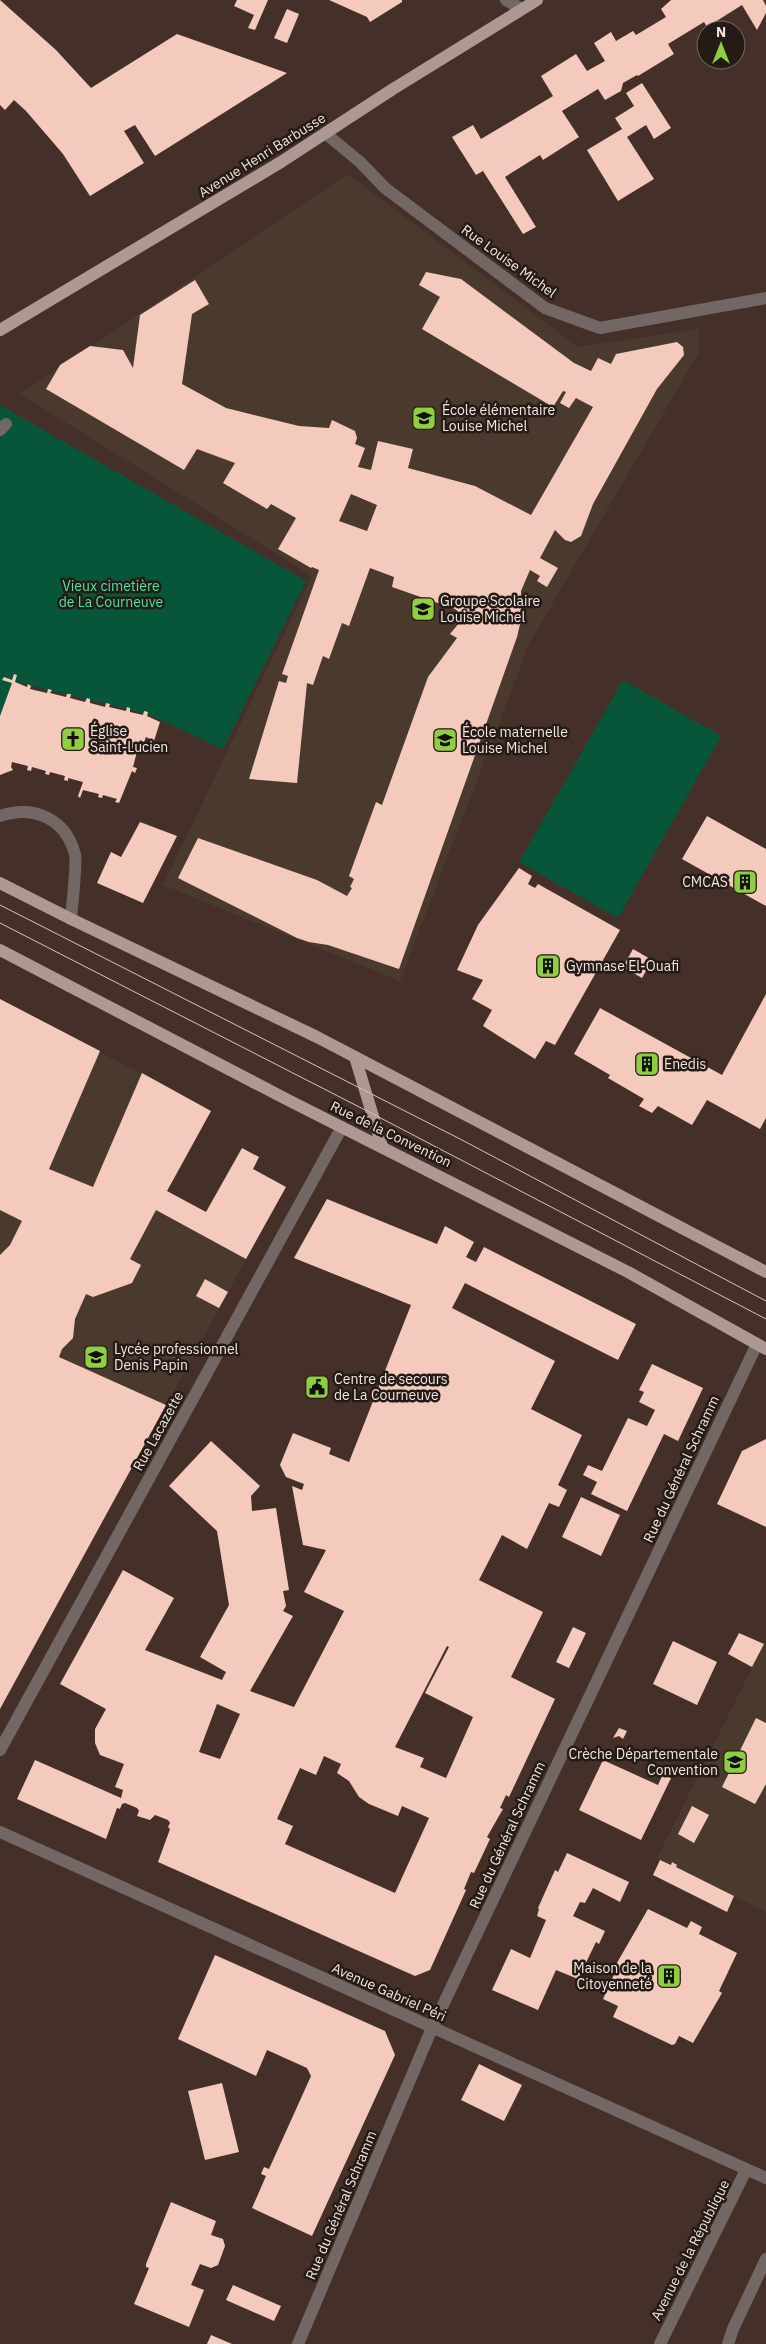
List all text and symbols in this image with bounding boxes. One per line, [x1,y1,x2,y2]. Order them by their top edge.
north arrow [696,20,746,70]
text: N [716,23,726,41]
street label: Avenue Henri Barbusse [195,108,329,201]
street label: Rue Louise Michel [458,220,560,302]
place label: École élémentaire Louise Michel [442,400,556,435]
school or university icon: École élémentaire Louise Michel [411,405,437,431]
park label: Vieux cimetière de La Courneuve [59,577,164,611]
place label: Groupe Scolaire Louise Michel [440,592,540,626]
school or university icon: Groupe Scolaire Louise Michel [410,596,436,622]
place label: Église Saint-Lucien [90,721,168,756]
place label: École maternelle Louise Michel [462,722,568,757]
church icon: Église Saint-Lucien [60,726,86,752]
school or university icon: École maternelle Louise Michel [432,727,458,753]
building icon: CMCAS [732,869,758,895]
place label: CMCAS [682,873,728,891]
building icon: Gymnase El-Ouafi [535,953,561,979]
place label: Gymnase El-Ouafi [566,957,679,975]
building icon: Enedis [634,1051,660,1077]
place label: Enedis [664,1055,706,1073]
street label: Rue de la Convention [327,1097,455,1171]
place label: Lycée professionnel Denis Papin [114,1340,239,1374]
school or university icon: Lycée professionnel Denis Papin [83,1344,109,1370]
place label: Centre de secours de La Courneuve [334,1370,448,1404]
public building icon: Centre de secours de La Courneuve [304,1374,330,1400]
street label: Rue Lacazette [129,1388,187,1474]
street label: Rue du Général Schramm [639,1393,723,1545]
place label: Crèche Départementale Convention [568,1745,718,1779]
school or university icon: Crèche Départementale Convention [722,1749,748,1775]
street label: Rue du Général Schramm [465,1759,549,1911]
street label: Avenue Gabriel Péri [329,1959,449,2025]
place label: Maison de la Citoyenneté [573,1959,653,1993]
building icon: Maison de la Citoyenneté [656,1963,682,1989]
street label: Rue du Général Schramm [301,2128,381,2282]
street label: Avenue de la République [647,2176,733,2323]

